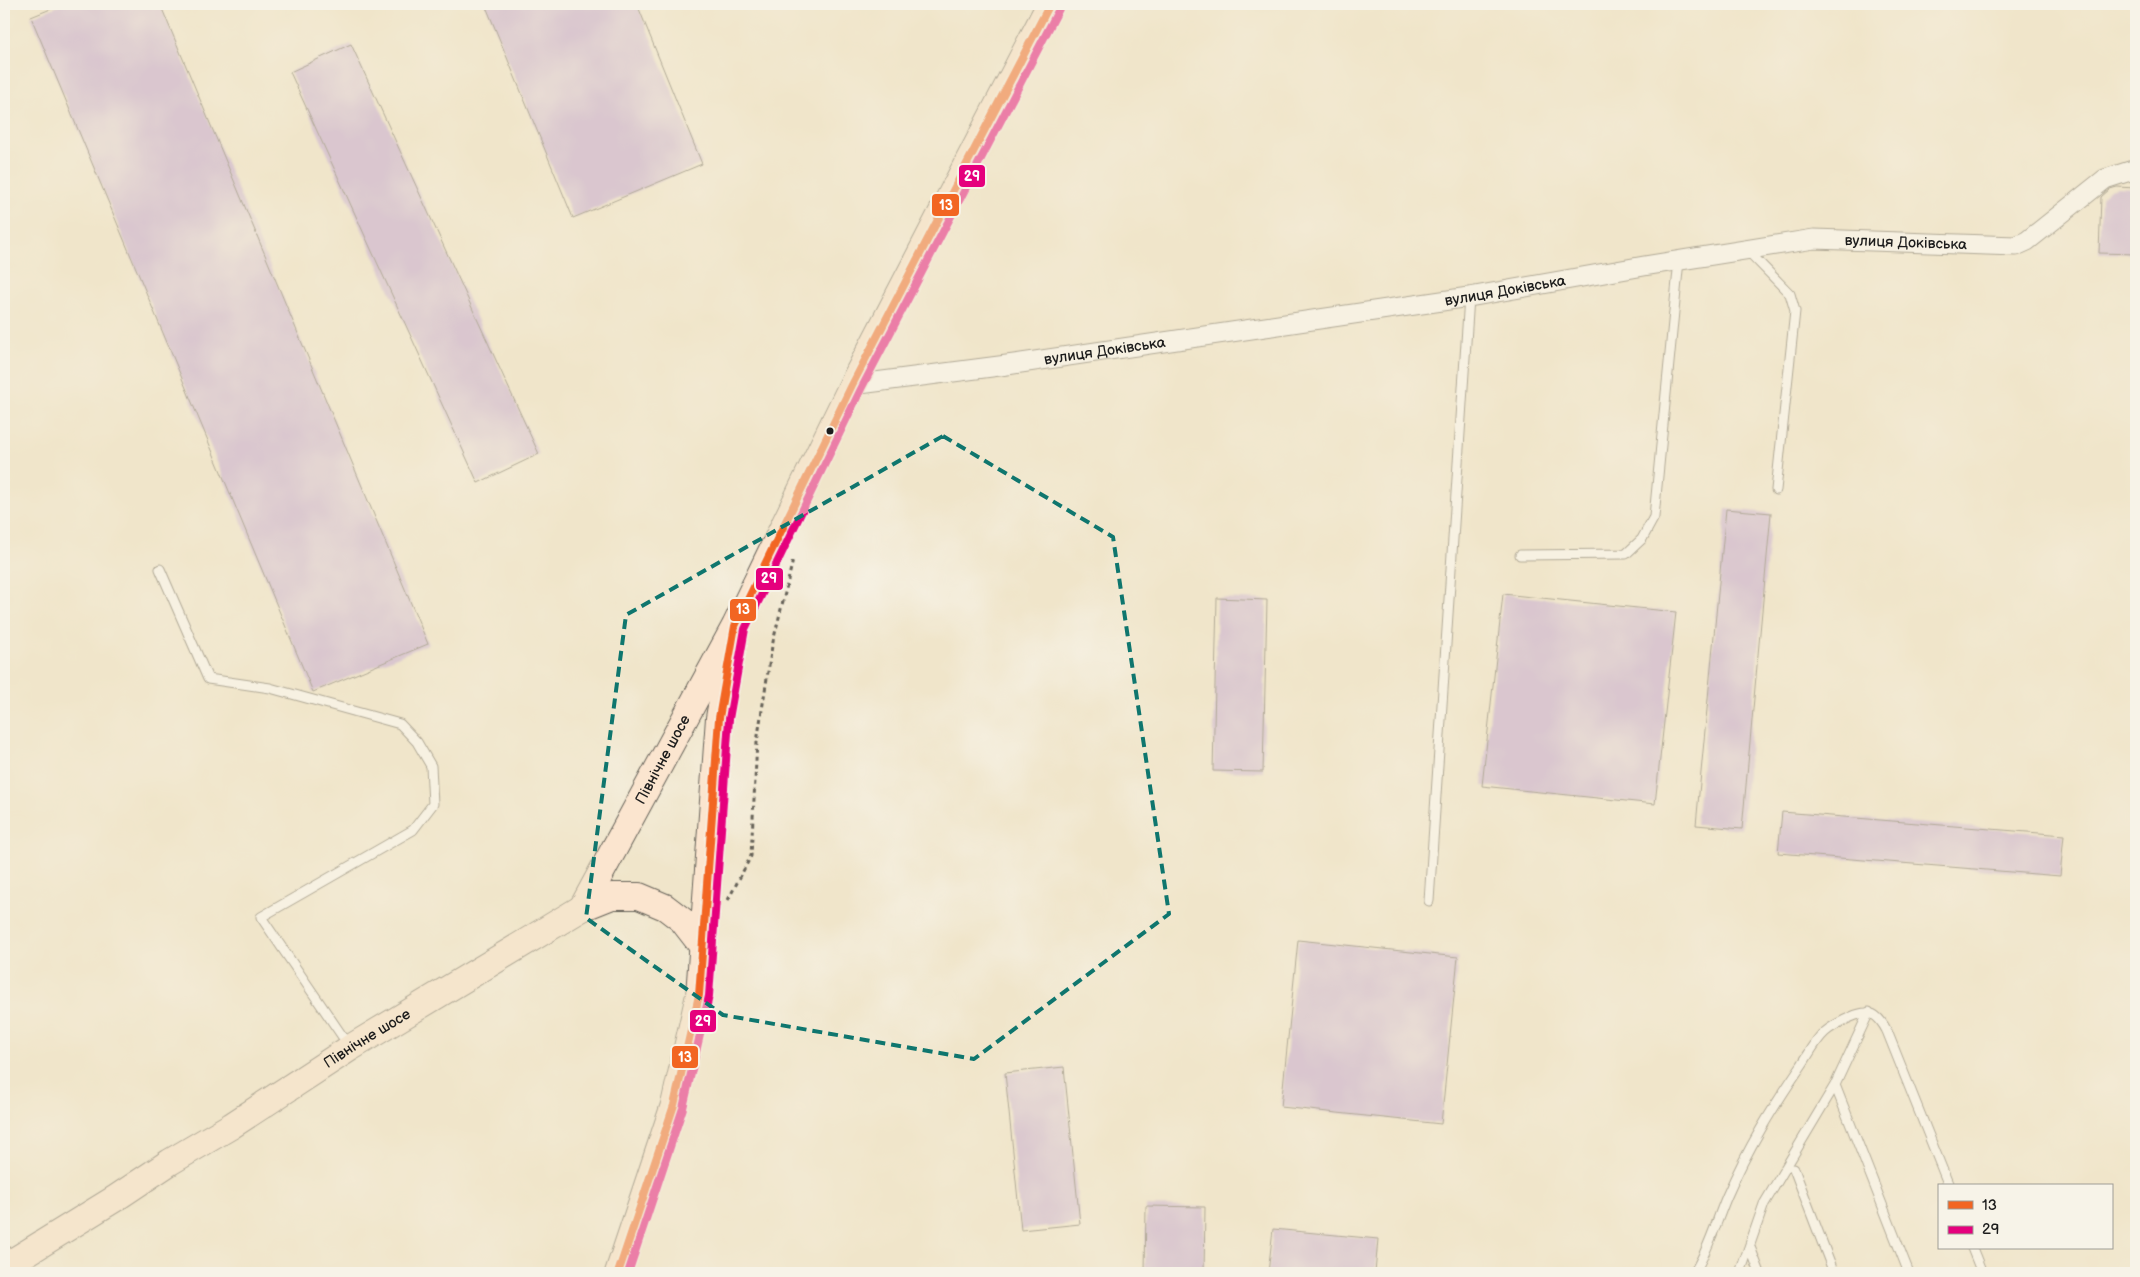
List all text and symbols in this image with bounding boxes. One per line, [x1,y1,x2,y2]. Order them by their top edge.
line badge: 29 [958,164,986,188]
text: 29 [964,168,980,185]
line badge: 13 [931,193,960,217]
text: 13 [939,197,953,214]
street label: вулиця Доківська [1844,231,1967,254]
street label: вулиця Доківська [1443,271,1567,310]
street label: вулиця Доківська [1043,332,1167,369]
unlabelled marker [825,426,835,436]
line badge: 29 [755,567,784,591]
text: 29 [761,570,777,587]
line badge: 13 [729,598,757,622]
text: 13 [736,601,750,618]
street label: Північне шосе [631,711,695,807]
street label: Північне шосе [320,1004,414,1072]
line badge: 29 [689,1009,717,1033]
text: 29 [695,1013,711,1030]
line badge: 13 [671,1045,699,1069]
text: 13 [678,1049,692,1066]
legend [1938,1184,2112,1250]
text: 13 [1982,1196,1997,1215]
text: 29 [1982,1220,2000,1239]

